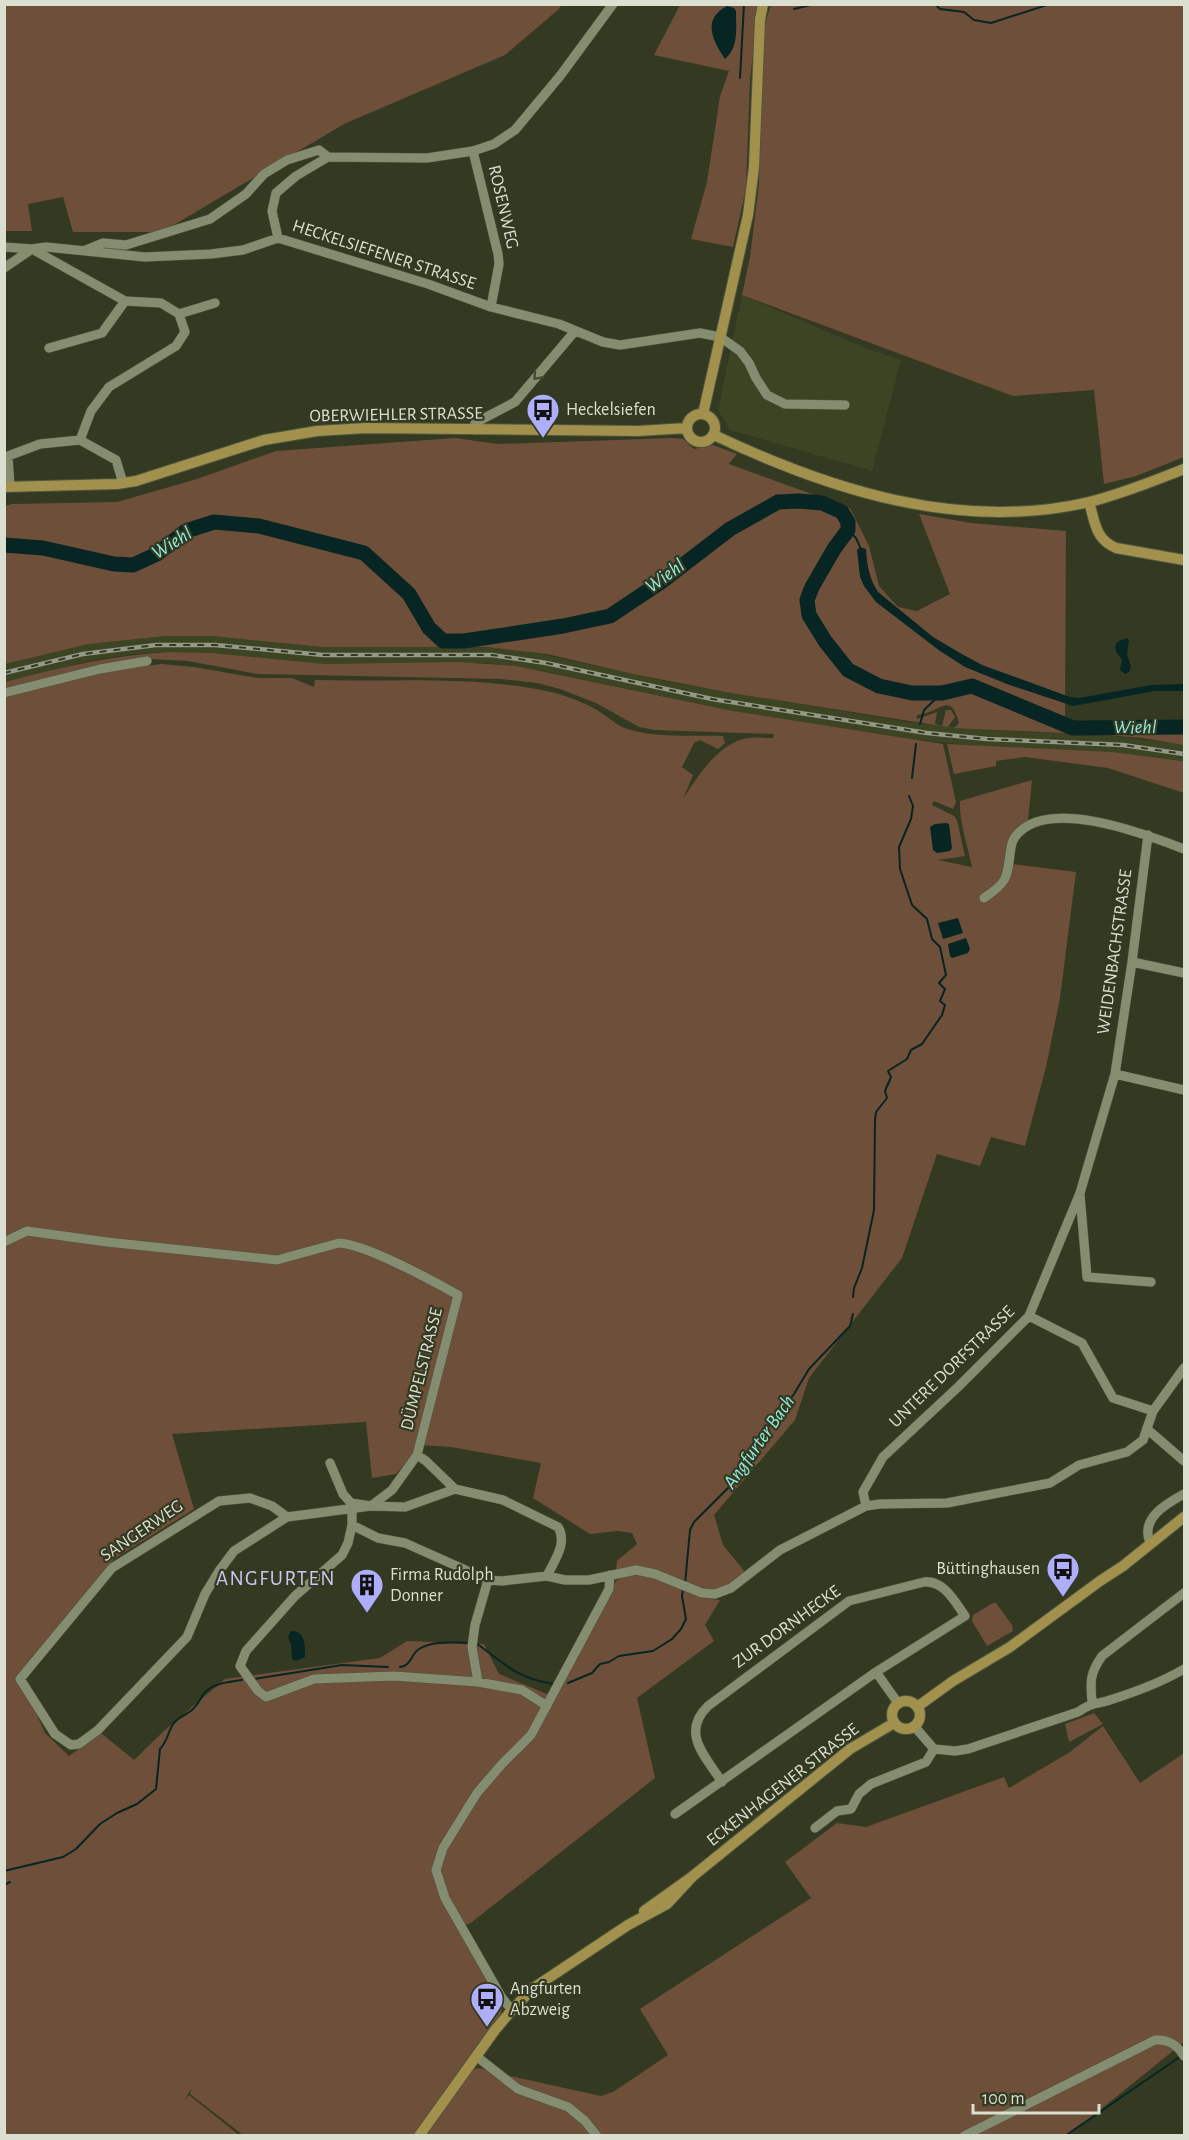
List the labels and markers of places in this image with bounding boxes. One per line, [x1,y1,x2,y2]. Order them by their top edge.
bus stop icon: Heckelsiefen [525,392,561,439]
place label: Heckelsiefen [566,401,656,419]
bus stop icon: Büttinghausen [1045,1551,1081,1598]
place label: Büttinghausen [936,1560,1040,1578]
place label: Firma Rudolph Donner [390,1566,494,1605]
building icon: Firma Rudolph Donner [349,1567,385,1614]
place label: Angfurten Abzweig [510,1980,582,2019]
bus stop icon: Angfurten Abzweig [469,1981,505,2028]

